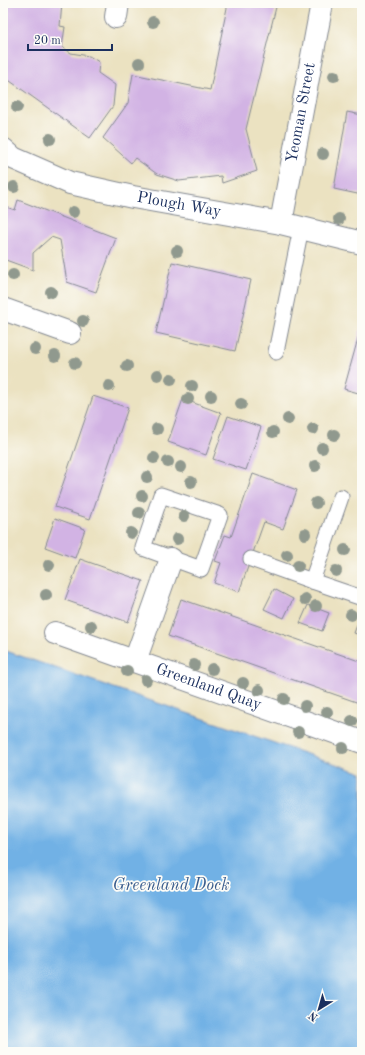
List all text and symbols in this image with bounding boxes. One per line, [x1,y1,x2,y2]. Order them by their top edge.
scale bar [28,26,112,52]
text: 20 m [34,35,61,47]
street label: Yeoman Street [284,61,319,165]
street label: Plough Way [136,190,223,220]
street label: Greenland Quay [154,661,264,714]
water label: Greenland Dock [112,877,230,894]
north arrow [299,989,339,1029]
text: N [307,1009,321,1023]

